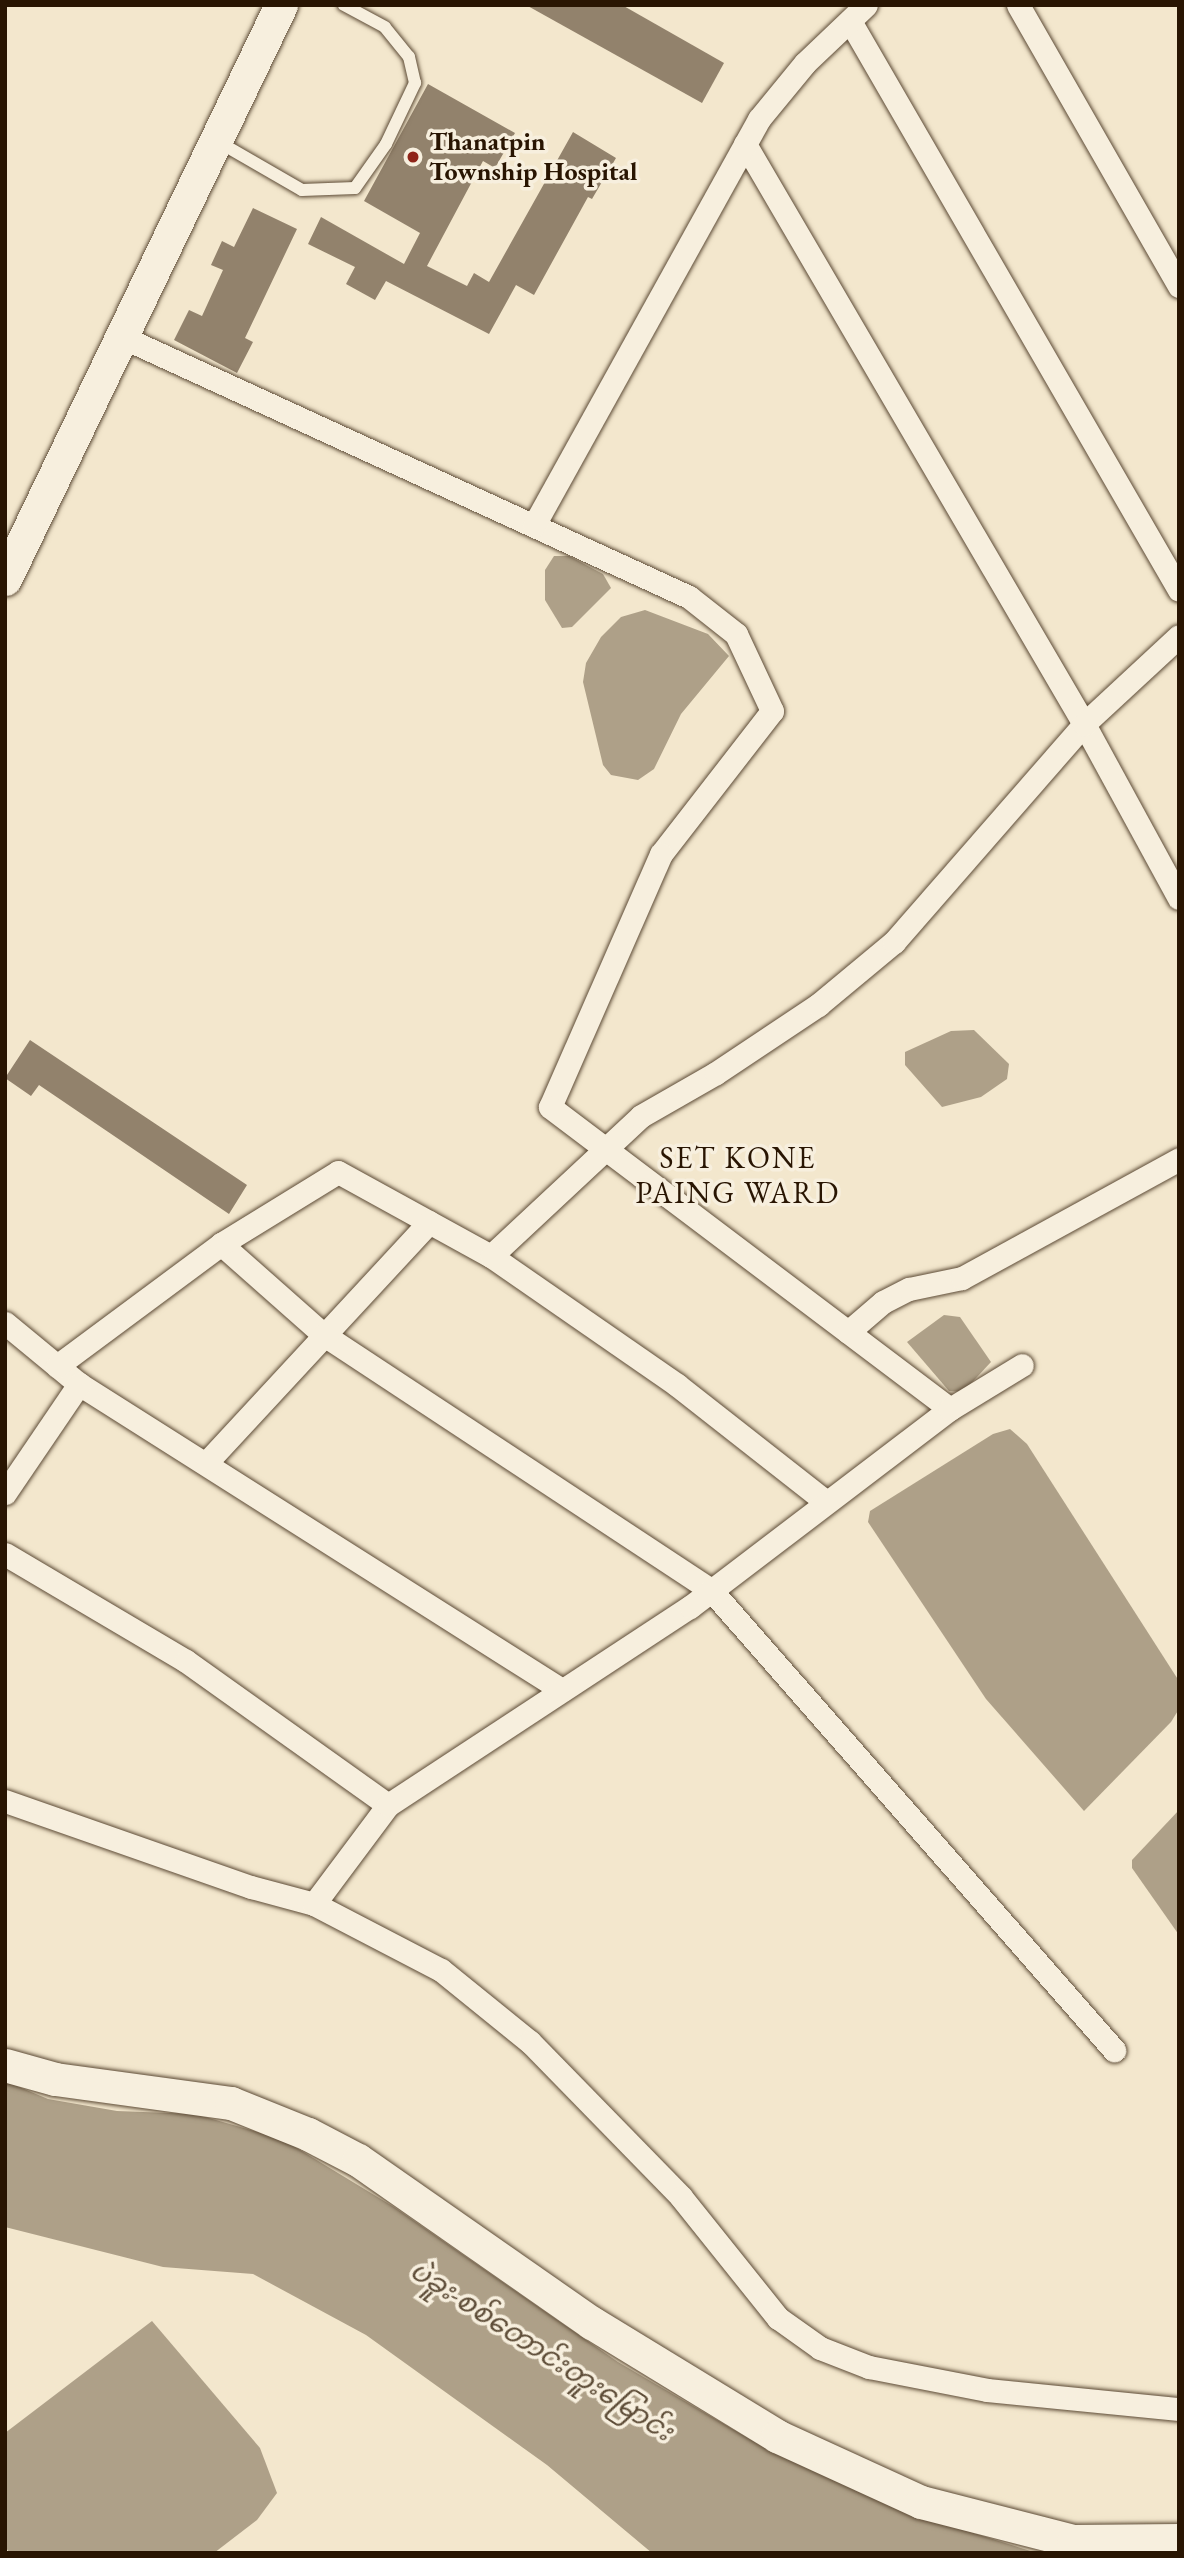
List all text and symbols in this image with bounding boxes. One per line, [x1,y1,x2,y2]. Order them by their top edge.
place label: Thanatpin Township Hospital [429,126,637,188]
marker: Thanatpin Township Hospital [403,147,423,167]
district label: SET KONE PAING WARD [637,1140,839,1210]
water label: ပဲခူး-စစ်တောင်းတူးမြောင်း [404,2252,680,2448]

